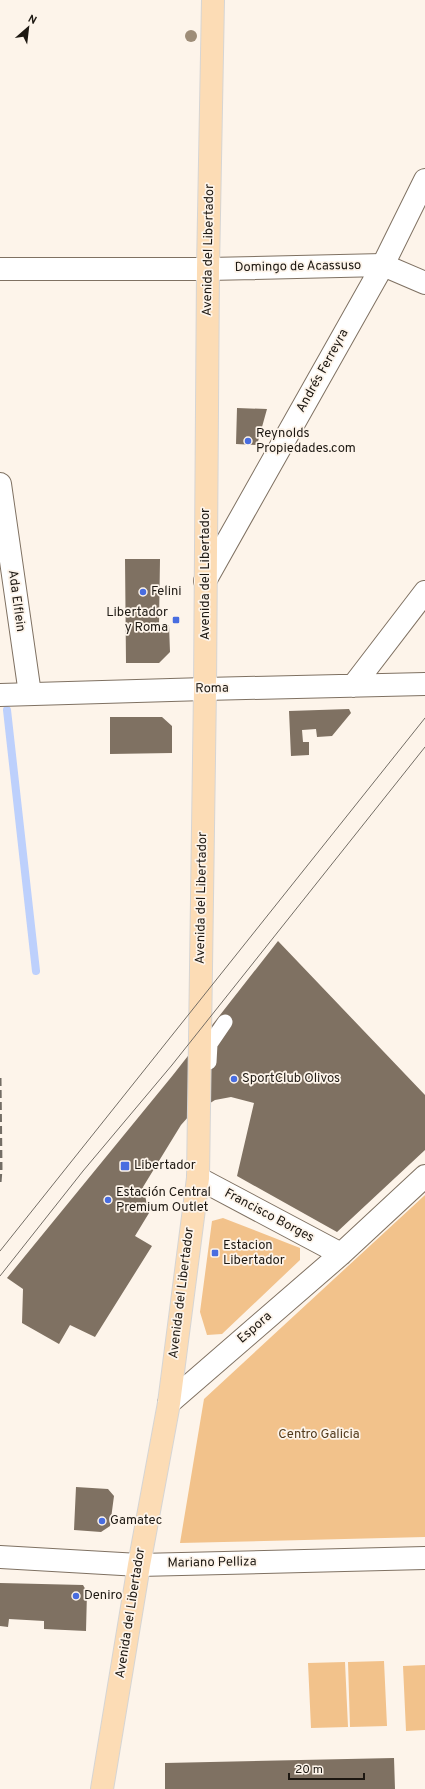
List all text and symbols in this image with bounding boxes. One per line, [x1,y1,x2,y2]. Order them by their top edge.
north arrow [8,8,48,48]
text: N [25,12,39,28]
street label: Avenida del Libertador [200,184,218,316]
street label: Domingo de Acassuso [235,258,361,276]
street label: Andrés Ferreyra [293,326,353,416]
place label: Reynolds Propiedades.com [256,426,356,457]
marker: Reynolds Propiedades.com [243,436,253,446]
street label: Avenida del Libertador [198,508,214,640]
street label: Ada Elflein [4,569,28,633]
place label: Felini [151,584,182,600]
marker: Felini [138,587,148,597]
place label: Libertador y Roma [106,605,168,636]
marker: Libertador y Roma [171,615,181,625]
street label: Roma [195,681,229,697]
street label: Avenida del Libertador [193,832,211,964]
place label: SportClub Olivos [242,1071,340,1087]
marker: SportClub Olivos [229,1074,239,1084]
place label: Libertador [134,1158,196,1174]
marker: Libertador [119,1160,131,1172]
place label: Estación Central Premium Outlet [116,1185,211,1216]
street label: Francisco Borges [221,1186,317,1246]
marker: Estación Central Premium Outlet [103,1195,113,1205]
street label: Avenida del Libertador [166,1226,198,1360]
place label: Estacion Libertador [223,1238,285,1269]
marker: Estacion Libertador [210,1248,220,1258]
street label: Espora [235,1309,275,1347]
park label: Centro Galicia [278,1427,360,1443]
place label: Gamatec [110,1513,162,1529]
marker: Gamatec [97,1516,107,1526]
street label: Avenida del Libertador [113,1546,149,1680]
street label: Mariano Pelliza [167,1554,257,1572]
place label: Deniro [84,1588,122,1604]
marker: Deniro [71,1591,81,1601]
scale bar [289,1755,364,1781]
text: 20 m [295,1762,323,1778]

